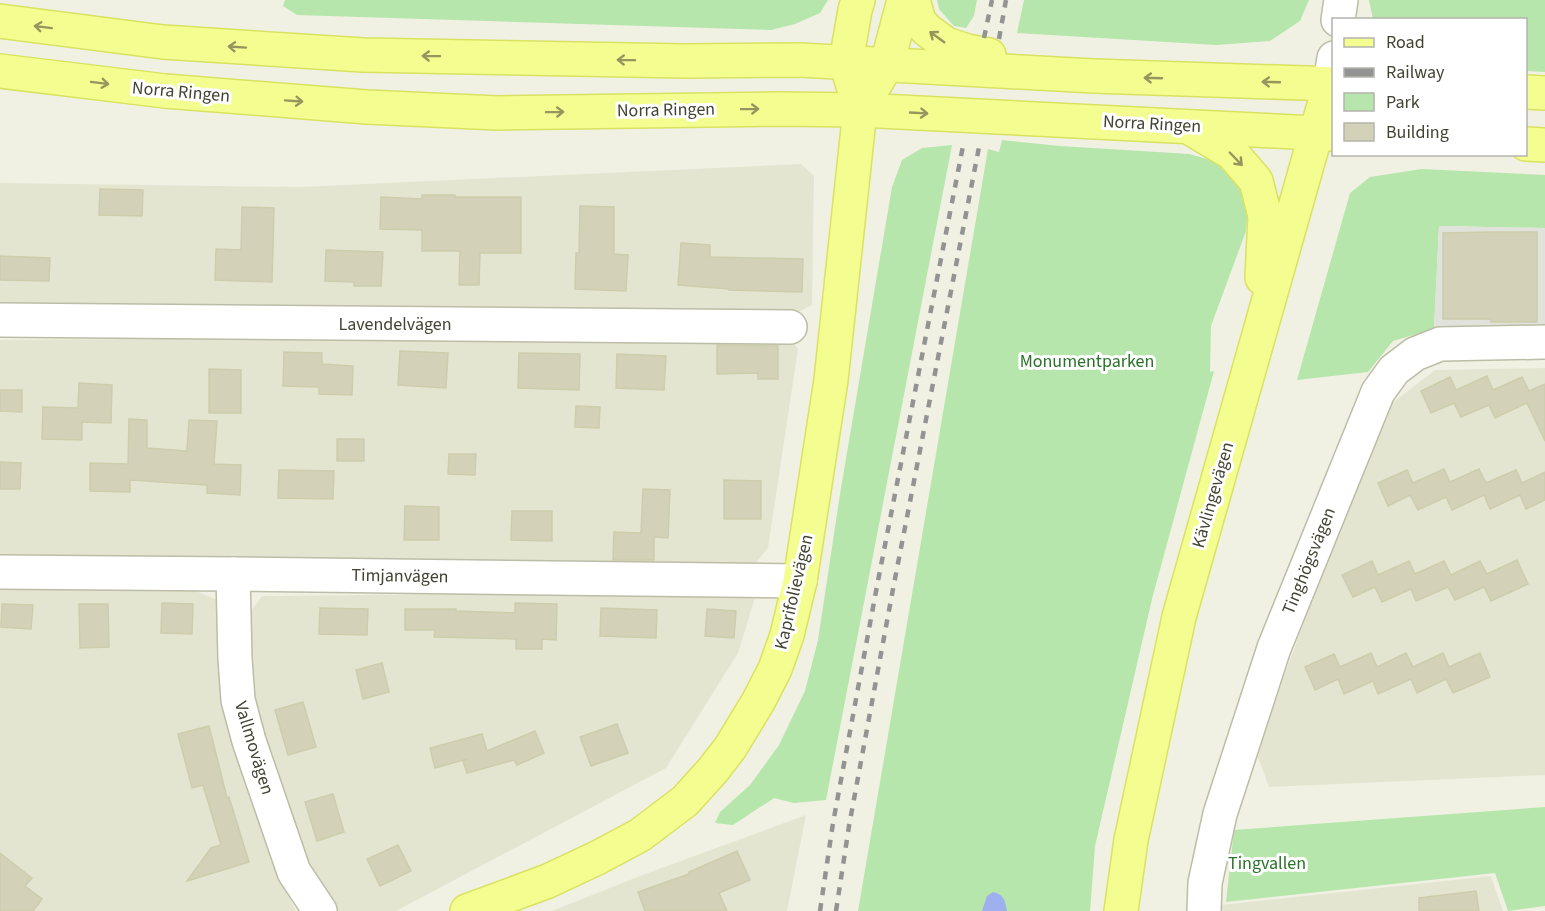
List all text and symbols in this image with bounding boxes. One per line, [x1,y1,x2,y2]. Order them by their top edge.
legend [1332,18,1527,156]
one-way arrow [33,21,53,32]
text: Road [1386,30,1425,55]
one-way arrow [929,31,945,43]
one-way arrow [227,41,247,52]
one-way arrow [422,51,442,62]
one-way arrow [617,54,637,66]
text: Railway [1386,60,1445,85]
one-way arrow [1143,72,1163,83]
street label: Norra Ringen [131,75,231,109]
one-way arrow [1262,76,1282,87]
one-way arrow [89,78,109,89]
text: Park [1386,90,1420,115]
one-way arrow [283,96,303,107]
street label: Norra Ringen [617,97,715,123]
one-way arrow [739,103,759,115]
one-way arrow [545,106,565,118]
one-way arrow [908,107,928,118]
street label: Norra Ringen [1102,109,1202,139]
text: Building [1386,120,1449,145]
one-way arrow [1229,151,1243,166]
street label: Lavendelvägen [338,312,452,337]
park label: Monumentparken [1020,349,1154,374]
street label: Kävlingevägen [1186,439,1240,551]
street label: Tinghögsvägen [1276,504,1342,618]
street label: Kaprifolievägen [769,532,819,652]
street label: Timjanvägen [351,563,449,589]
street label: Vallmovägen [228,698,280,798]
park label: Tingvallen [1228,851,1306,876]

